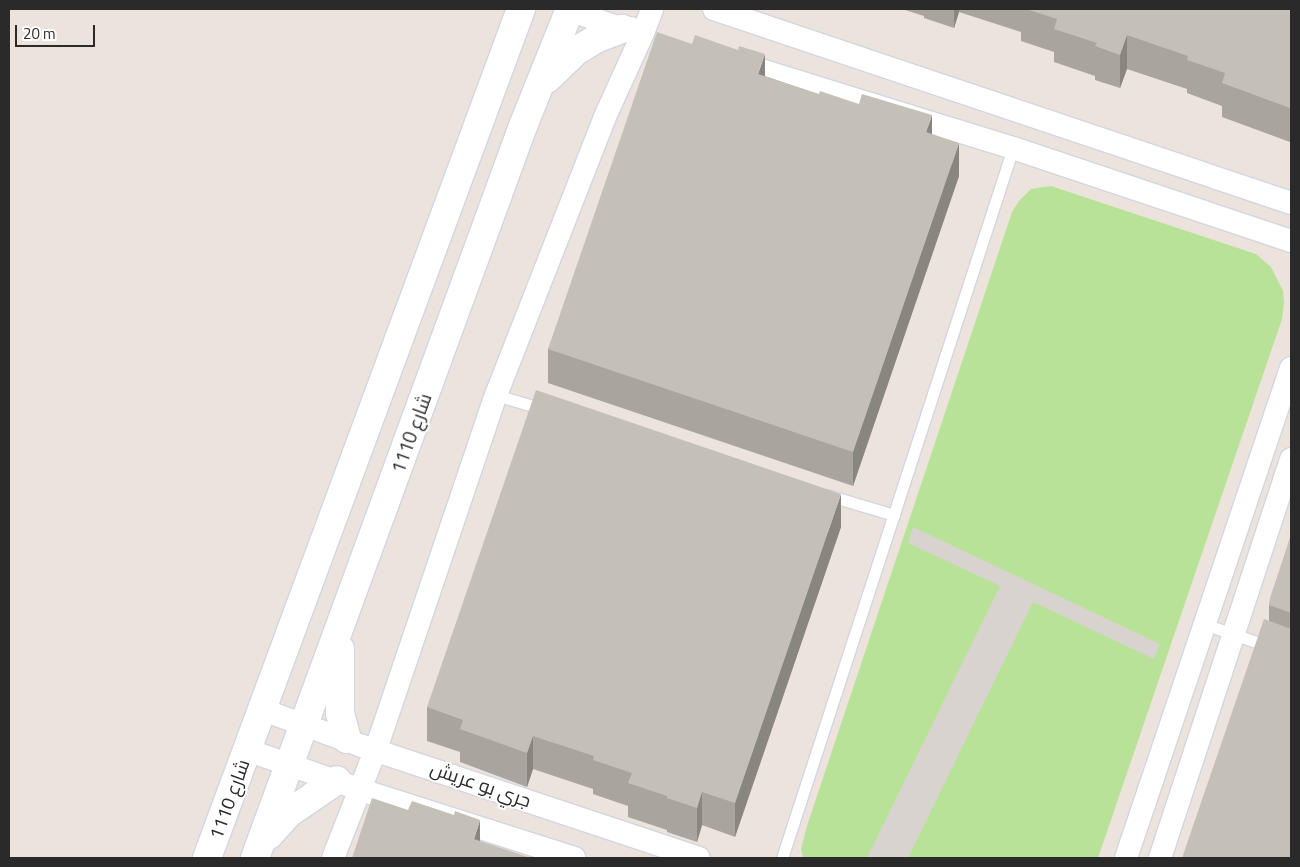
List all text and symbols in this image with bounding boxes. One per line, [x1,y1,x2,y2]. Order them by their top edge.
scale bar [18,15,98,47]
text: 20 m [23,22,56,45]
street label: شارع 1110 [386,390,436,476]
street label: شارع 1110 [204,756,254,842]
street label: جري بو عريش [428,756,534,812]

